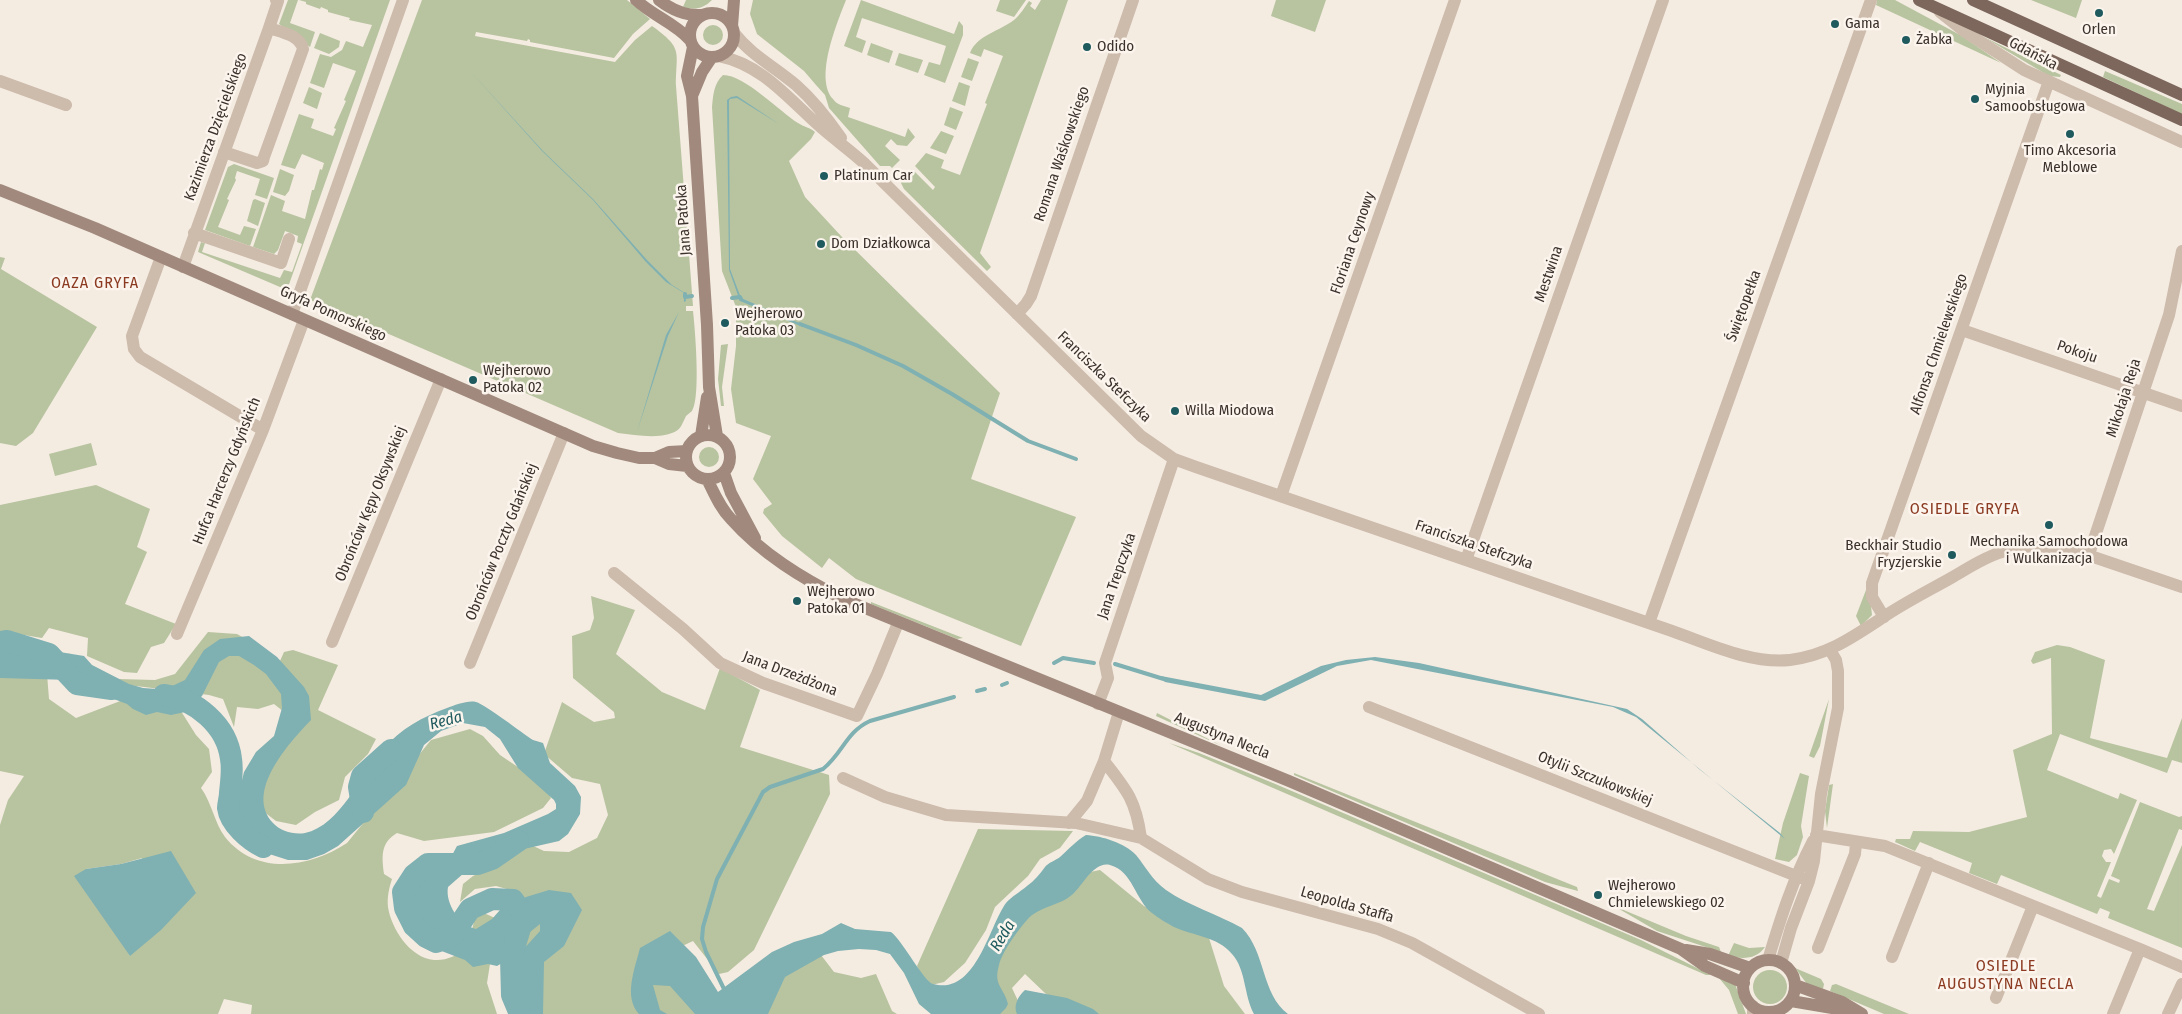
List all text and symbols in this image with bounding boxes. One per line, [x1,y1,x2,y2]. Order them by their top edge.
marker: Orlen [2093,7,2105,19]
place label: Gama [1845,15,1880,33]
marker: Gama [1829,18,1841,30]
place label: Orlen [2082,21,2116,39]
place label: Żabka [1916,31,1952,49]
marker: Żabka [1900,34,1912,46]
street label: Gdańska [2006,34,2060,74]
place label: Odido [1097,38,1134,56]
marker: Odido [1081,41,1093,53]
street label: Kazimierza Dzięcielskiego [181,51,251,203]
place label: Myjnia Samoobsługowa [1985,81,2085,116]
street label: Romana Waśkowskiego [1030,84,1094,224]
marker: Myjnia Samoobsługowa [1969,93,1981,105]
marker: Timo Akcesoria Meblowe [2064,128,2076,140]
place label: Timo Akcesoria Meblowe [2024,142,2116,177]
place label: Platinum Car [834,167,912,185]
marker: Platinum Car [818,170,830,182]
street label: Jana Patoka [673,184,695,256]
street label: Floriana Ceynowy [1327,189,1379,297]
place label: Dom Działkowca [831,235,931,253]
marker: Dom Działkowca [815,238,827,250]
street label: Mestwina [1531,244,1567,304]
street label: Świętopełka [1723,268,1765,344]
street label: Alfonsa Chmielewskiego [1906,271,1972,417]
district label: OAZA GRYFA [50,274,140,294]
street label: Gryfa Pomorskiego [277,282,389,346]
place label: Wejherowo Patoka 03 [735,305,803,340]
marker: Wejherowo Patoka 03 [719,317,731,329]
street label: Franciszka Stefczyka [1053,328,1155,426]
street label: Pokoju [2054,337,2100,367]
street label: Mikołaja Reja [2103,356,2145,440]
place label: Wejherowo Patoka 02 [483,362,551,397]
marker: Wejherowo Patoka 02 [467,374,479,386]
street label: Hufca Harcerzy Gdyńskich [189,395,265,547]
place label: Willa Miodowa [1185,402,1274,420]
marker: Willa Miodowa [1169,405,1181,417]
street label: Obrońców Kępy Oksywskiej [332,424,410,584]
street label: Obrońców Poczty Gdańskiej [462,461,542,623]
district label: OSIEDLE GRYFA [1908,500,2022,520]
street label: Franciszka Stefczyka [1413,516,1535,574]
marker: Mechanika Samochodowa i Wulkanizacja [2043,519,2055,531]
street label: Jana Trepczyka [1094,530,1140,622]
place label: Mechanika Samochodowa i Wulkanizacja [1970,533,2128,568]
place label: Beckhair Studio Fryzjerskie [1845,537,1942,572]
marker: Beckhair Studio Fryzjerskie [1946,549,1958,561]
place label: Wejherowo Patoka 01 [807,583,875,618]
marker: Wejherowo Patoka 01 [791,595,803,607]
street label: Jana Drzeżdżona [740,648,840,700]
water label: Reda [428,707,464,735]
street label: Augustyna Necla [1172,709,1272,763]
street label: Otylii Szczukowskiej [1535,748,1655,810]
place label: Wejherowo Chmielewskiego 02 [1608,877,1724,912]
street label: Leopolda Staffa [1298,883,1396,927]
marker: Wejherowo Chmielewskiego 02 [1592,889,1604,901]
water label: Reda [986,917,1020,955]
district label: OSIEDLE AUGUSTYNA NECLA [1936,957,2076,995]

